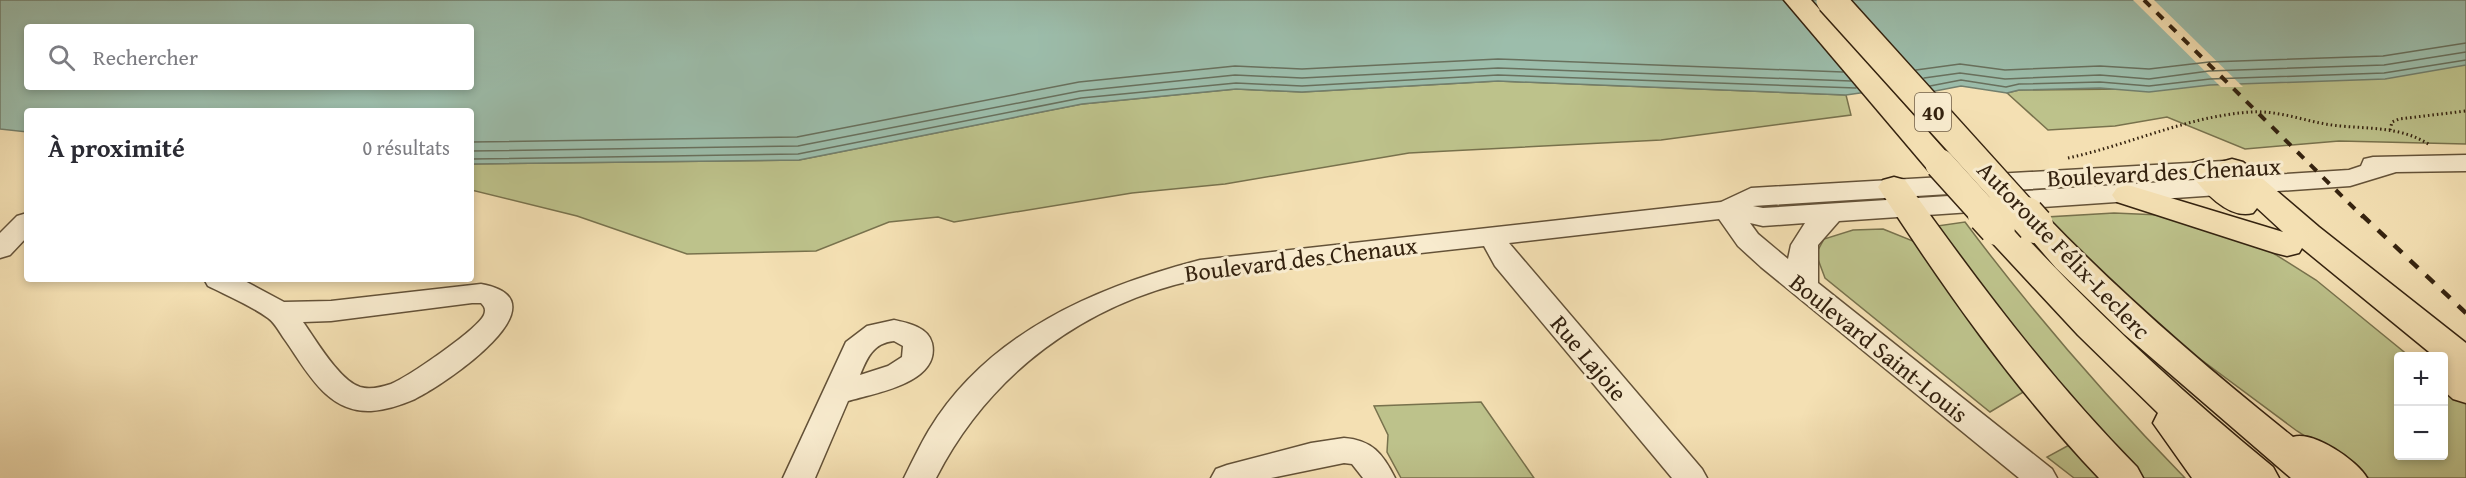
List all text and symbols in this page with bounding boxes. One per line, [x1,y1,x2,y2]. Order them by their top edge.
search box [24,24,474,90]
icon: search [45,41,78,74]
text: Rechercher [93,41,198,73]
road number: 40 [1915,93,1951,131]
text: À proximité [48,128,185,167]
text: 0 résultats [362,133,450,162]
street label: Boulevard des Chenaux [2046,148,2283,196]
street label: Autoroute Félix-Leclerc [1969,153,2159,347]
street label: Boulevard des Chenaux [1183,227,1420,291]
street label: Boulevard Saint-Louis [1782,265,1976,431]
street label: Rue Lajoie [1542,307,1636,409]
map controls [2394,352,2448,460]
button: + [2394,352,2448,406]
button: − [2394,406,2448,460]

